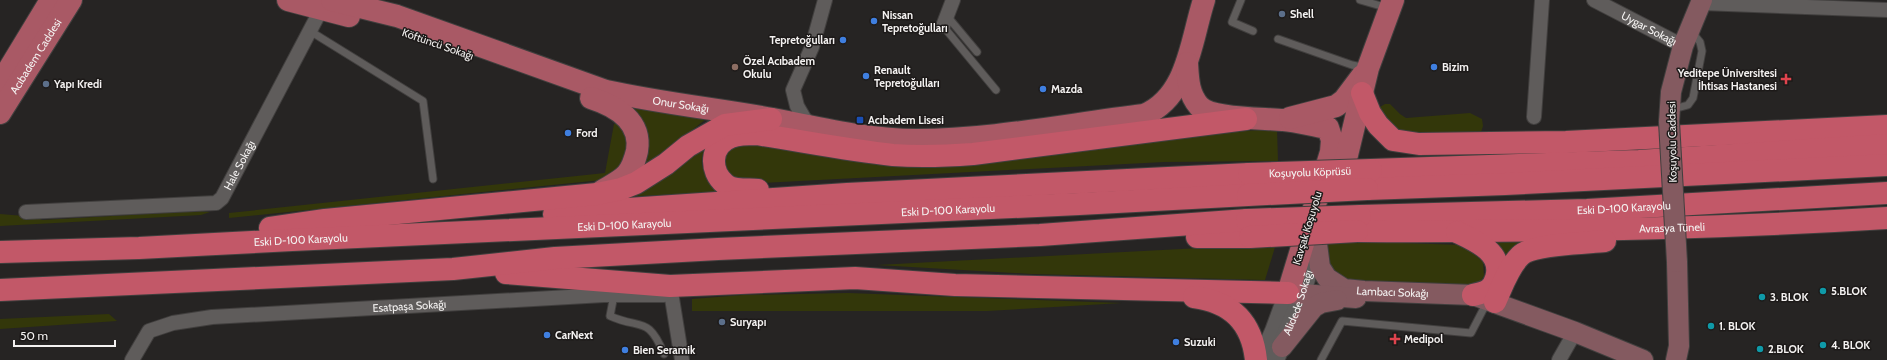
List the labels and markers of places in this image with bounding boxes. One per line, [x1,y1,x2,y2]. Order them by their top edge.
place label: Shell [1290,7,1314,21]
place label: Nissan Tepretoğulları [882,8,948,35]
marker: Shell [1277,9,1287,19]
marker: Nissan Tepretoğulları [869,16,879,26]
place label: Tepretoğulları [769,33,835,47]
marker: Tepretoğulları [838,35,848,45]
place label: Özel Acıbadem Okulu [743,54,815,81]
place label: Bizim [1442,60,1469,74]
marker: Özel Acıbadem Okulu [730,62,740,72]
marker: Bizim [1429,62,1439,72]
place label: Renault Tepretoğulları [874,63,940,90]
place label: Yeditepe Üniversitesi İhtisas Hastanesi [1677,66,1777,93]
marker: Renault Tepretoğulları [861,71,871,81]
marker: Yeditepe Üniversitesi İhtisas Hastanesi [1780,73,1792,85]
place label: Yapı Kredi [53,77,102,91]
marker: Yapı Kredi [41,79,51,89]
place label: Mazda [1051,82,1083,96]
marker: Mazda [1038,84,1048,94]
place label: Acıbadem Lisesi [868,113,944,127]
marker: Acıbadem Lisesi [855,115,865,125]
place label: Ford [576,126,597,140]
marker: Ford [563,128,573,138]
place label: 5.BLOK [1831,284,1867,298]
marker: 5.BLOK [1818,286,1828,296]
place label: 3. BLOK [1770,290,1808,304]
marker: 3. BLOK [1757,292,1767,302]
place label: Suryapı [730,315,766,329]
marker: Suryapı [717,317,727,327]
place label: 1. BLOK [1719,319,1756,333]
marker: 1. BLOK [1706,321,1716,331]
place label: CarNext [555,328,593,342]
marker: CarNext [542,330,552,340]
place label: Medipol [1404,332,1443,346]
marker: Medipol [1389,333,1401,345]
place label: Suzuki [1184,335,1216,349]
marker: Suzuki [1171,337,1181,347]
place label: 4. BLOK [1831,338,1870,352]
marker: 4. BLOK [1818,340,1828,350]
place label: 2.BLOK [1768,342,1804,356]
place label: Bien Seramik [633,343,696,357]
marker: 2.BLOK [1755,344,1765,354]
marker: Bien Seramik [620,345,630,355]

